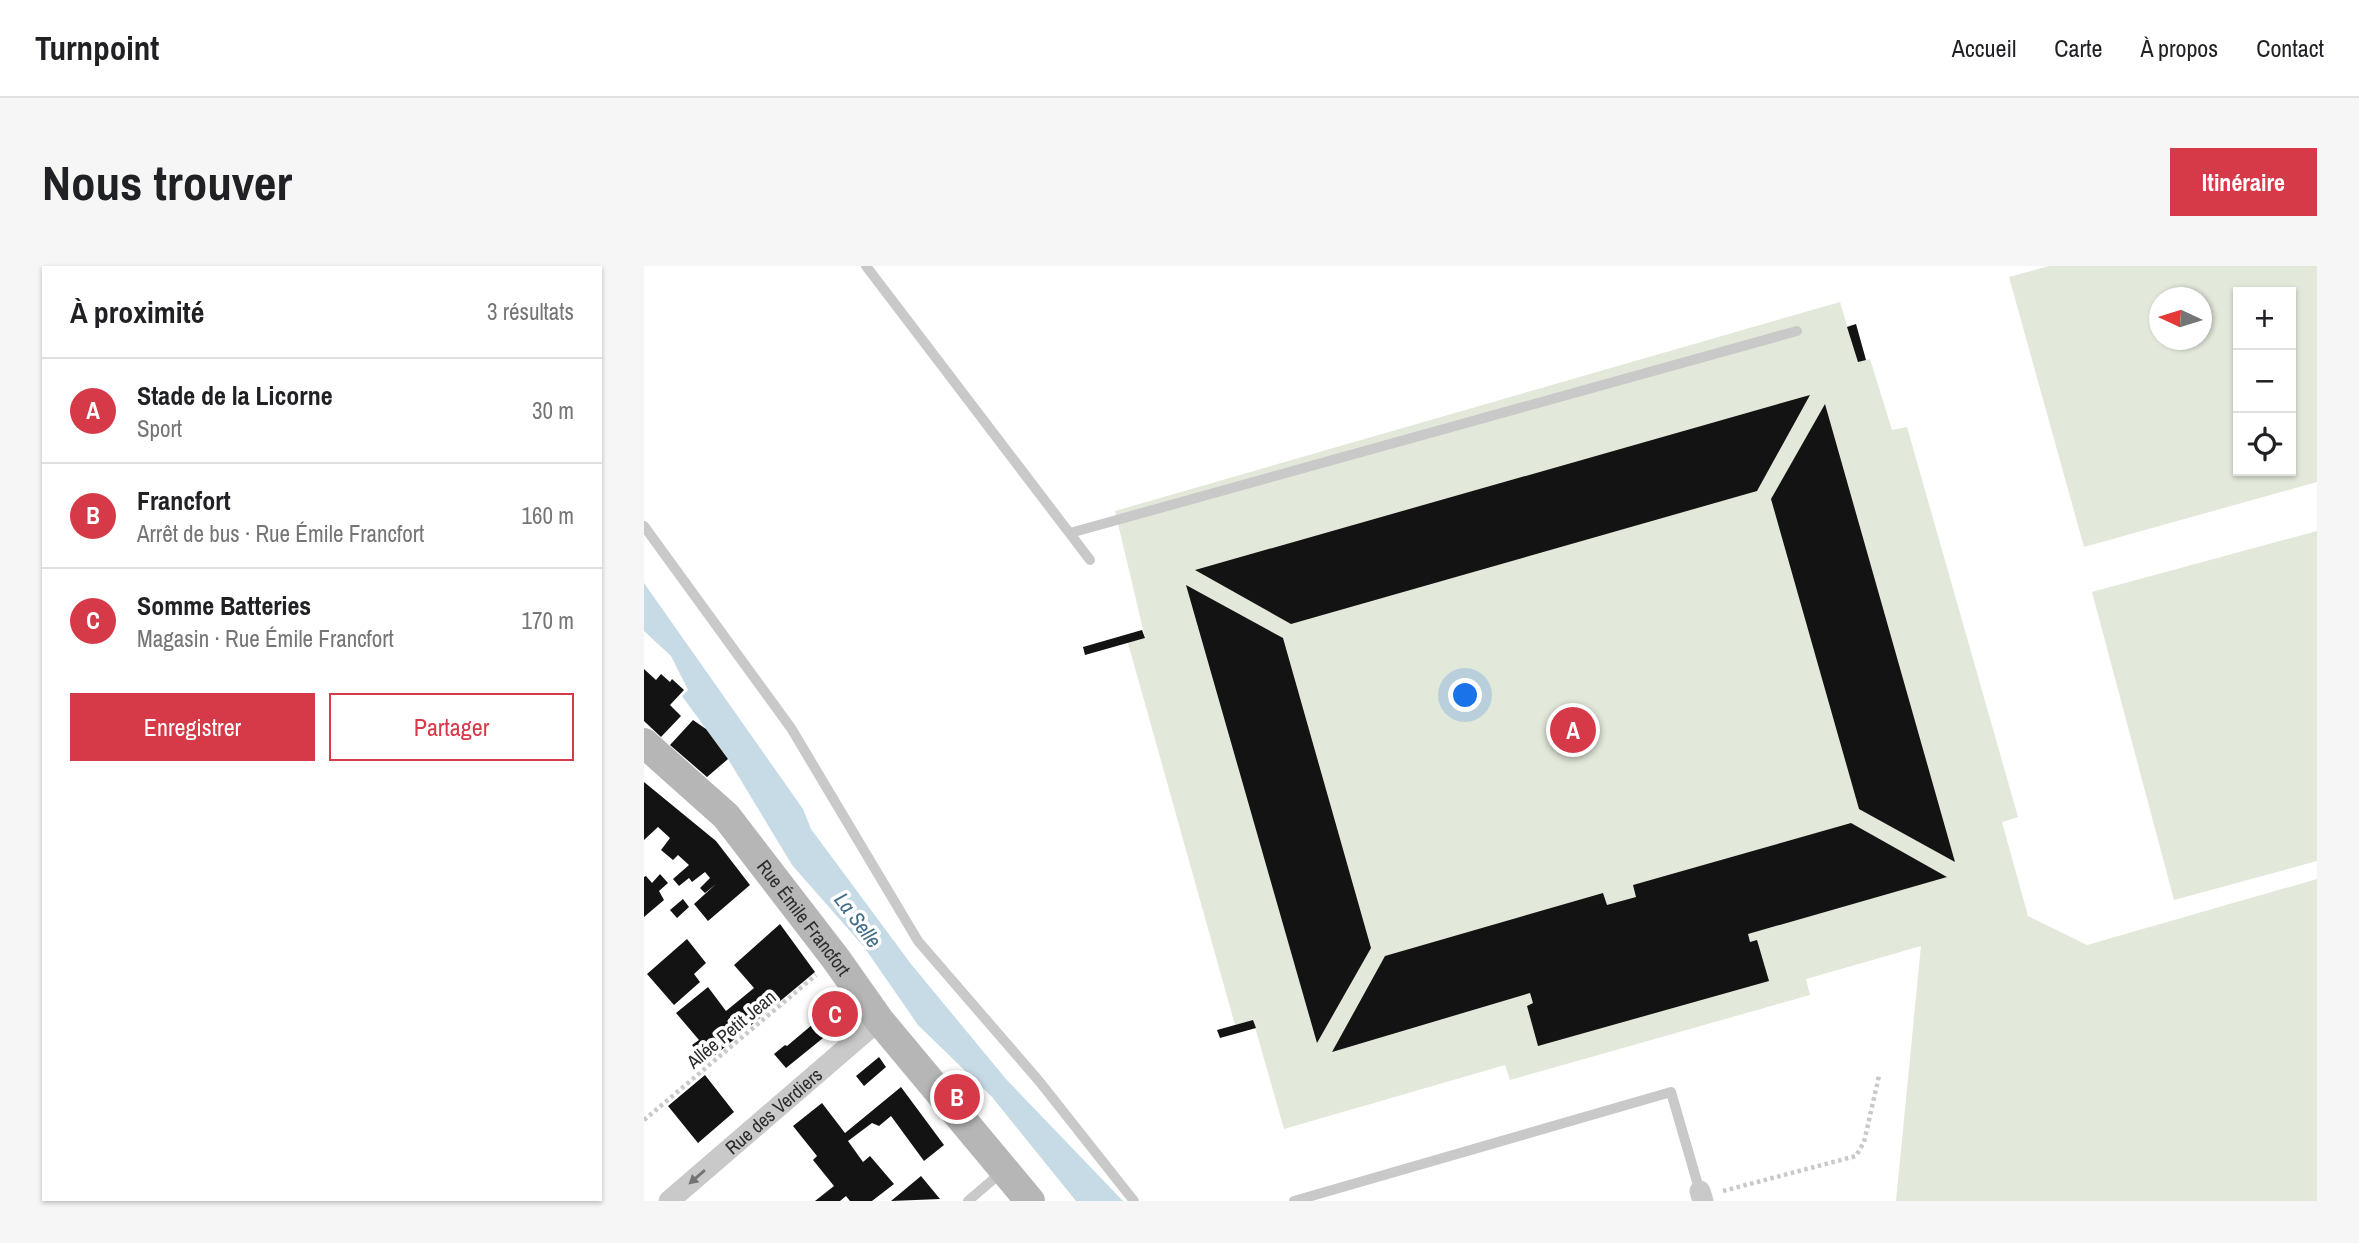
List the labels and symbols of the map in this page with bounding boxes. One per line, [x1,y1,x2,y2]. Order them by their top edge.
north arrow [2149,287,2212,350]
your location [1448,678,1482,712]
pin: A [1550,704,1596,756]
street label: Rue Émile Francfort [751,854,857,981]
water label: La Selle [828,886,888,954]
street label: Allée Petit Jean [680,984,781,1075]
pin: C [812,988,858,1040]
street label: Rue des Verdiers [719,1062,828,1160]
pin: B [934,1071,980,1123]
one-way arrow [688,1169,706,1185]

